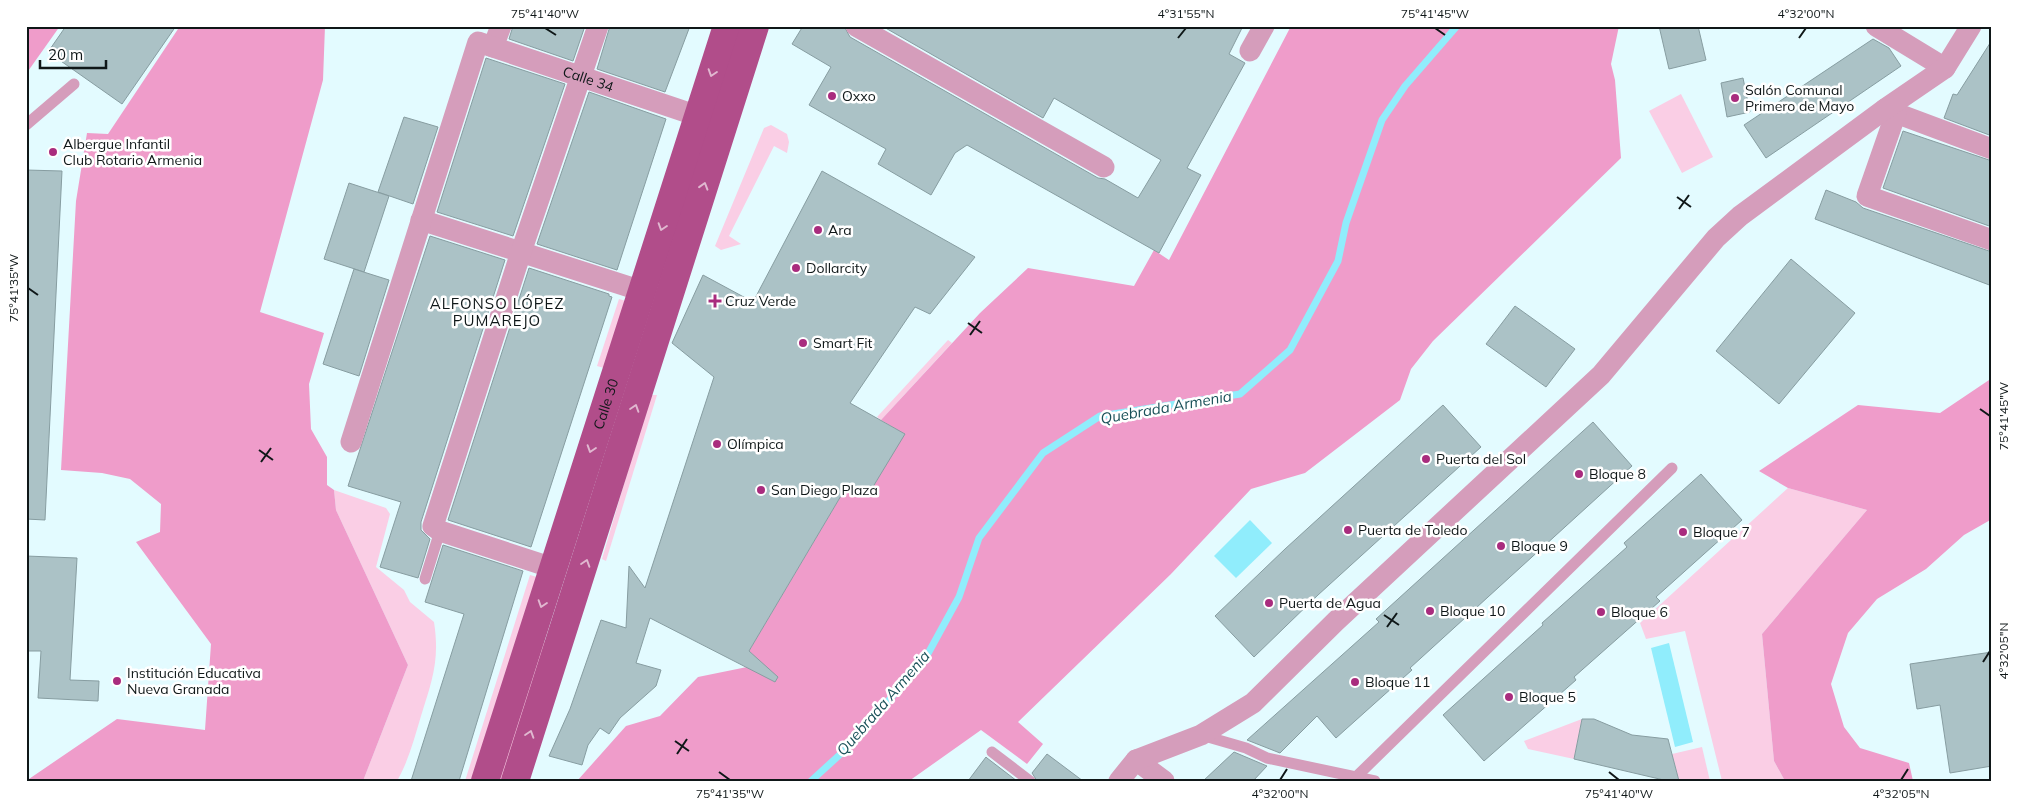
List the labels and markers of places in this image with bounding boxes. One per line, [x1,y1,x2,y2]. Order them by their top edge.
place label: Salón Comunal Primero de Mayo [1745,81,1854,115]
place label: Oxxo [842,87,876,105]
marker: Oxxo [826,90,838,102]
marker: Salón Comunal Primero de Mayo [1729,92,1741,104]
place label: Albergue Infantil Club Rotario Armenia [63,135,202,169]
marker: Albergue Infantil Club Rotario Armenia [47,146,59,158]
place label: Ara [828,221,852,239]
marker: Ara [812,224,824,236]
place label: Dollarcity [806,259,868,277]
marker: Dollarcity [790,262,802,274]
place label: Cruz Verde [725,292,796,310]
marker: Cruz Verde [709,295,721,307]
place label: Smart Fit [813,334,873,352]
marker: Smart Fit [797,337,809,349]
place label: Olímpica [727,435,784,453]
marker: Olímpica [711,438,723,450]
place label: Puerta del Sol [1436,450,1526,468]
marker: Puerta del Sol [1420,453,1432,465]
place label: Bloque 8 [1589,465,1646,483]
marker: Bloque 8 [1573,468,1585,480]
place label: San Diego Plaza [771,481,878,499]
marker: San Diego Plaza [755,484,767,496]
place label: Puerta de Toledo [1358,521,1468,539]
place label: Bloque 7 [1693,523,1750,541]
marker: Puerta de Toledo [1342,524,1354,536]
marker: Bloque 7 [1677,526,1689,538]
place label: Bloque 9 [1511,537,1568,555]
marker: Bloque 9 [1495,540,1507,552]
place label: Puerta de Agua [1279,594,1381,612]
marker: Puerta de Agua [1263,597,1275,609]
place label: Bloque 10 [1440,602,1505,620]
place label: Bloque 6 [1611,603,1668,621]
marker: Bloque 10 [1424,605,1436,617]
marker: Bloque 6 [1595,606,1607,618]
place label: Institución Educativa Nueva Granada [127,664,261,698]
place label: Bloque 11 [1365,673,1430,691]
marker: Institución Educativa Nueva Granada [111,675,123,687]
marker: Bloque 11 [1349,676,1361,688]
place label: Bloque 5 [1519,688,1576,706]
marker: Bloque 5 [1503,691,1515,703]

